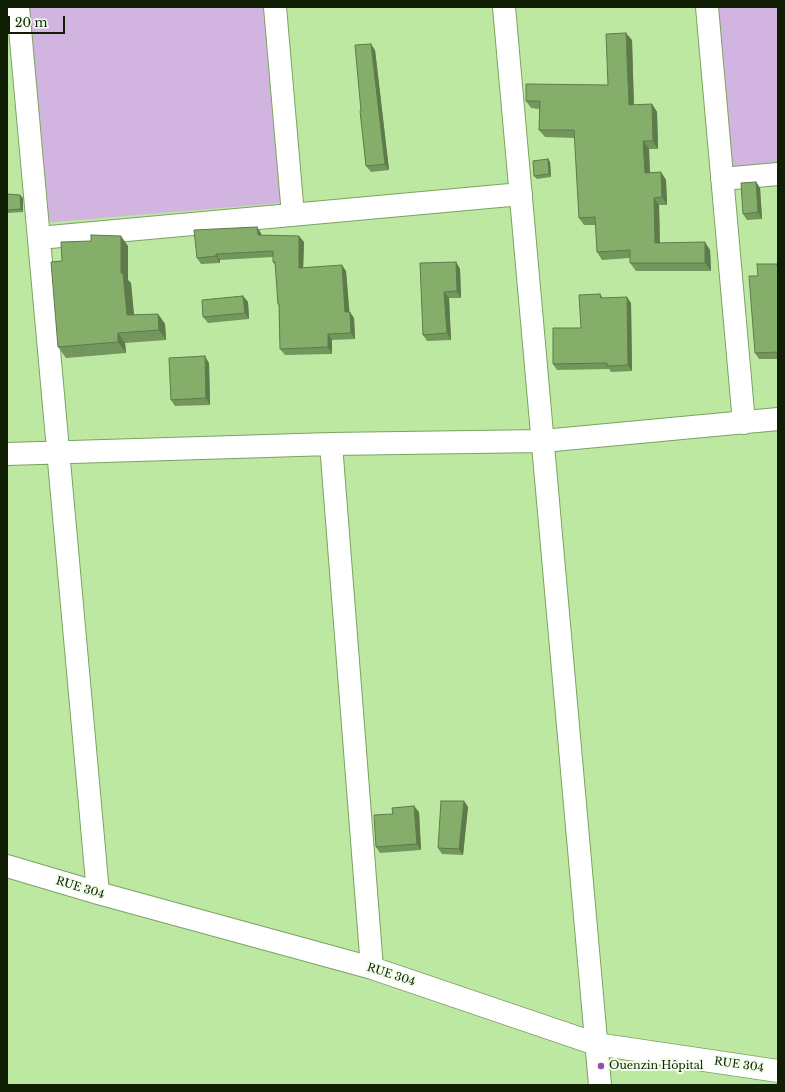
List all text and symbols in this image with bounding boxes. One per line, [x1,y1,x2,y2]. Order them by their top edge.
scale bar [10,8,67,34]
text: 20 m [15,15,47,30]
street label: RUE 304 [54,874,106,902]
street label: RUE 304 [365,961,417,989]
street label: RUE 304 [713,1055,765,1075]
place label: Ouenzin Hôpital [609,1059,703,1073]
marker: Ouenzin Hôpital [596,1061,606,1071]

